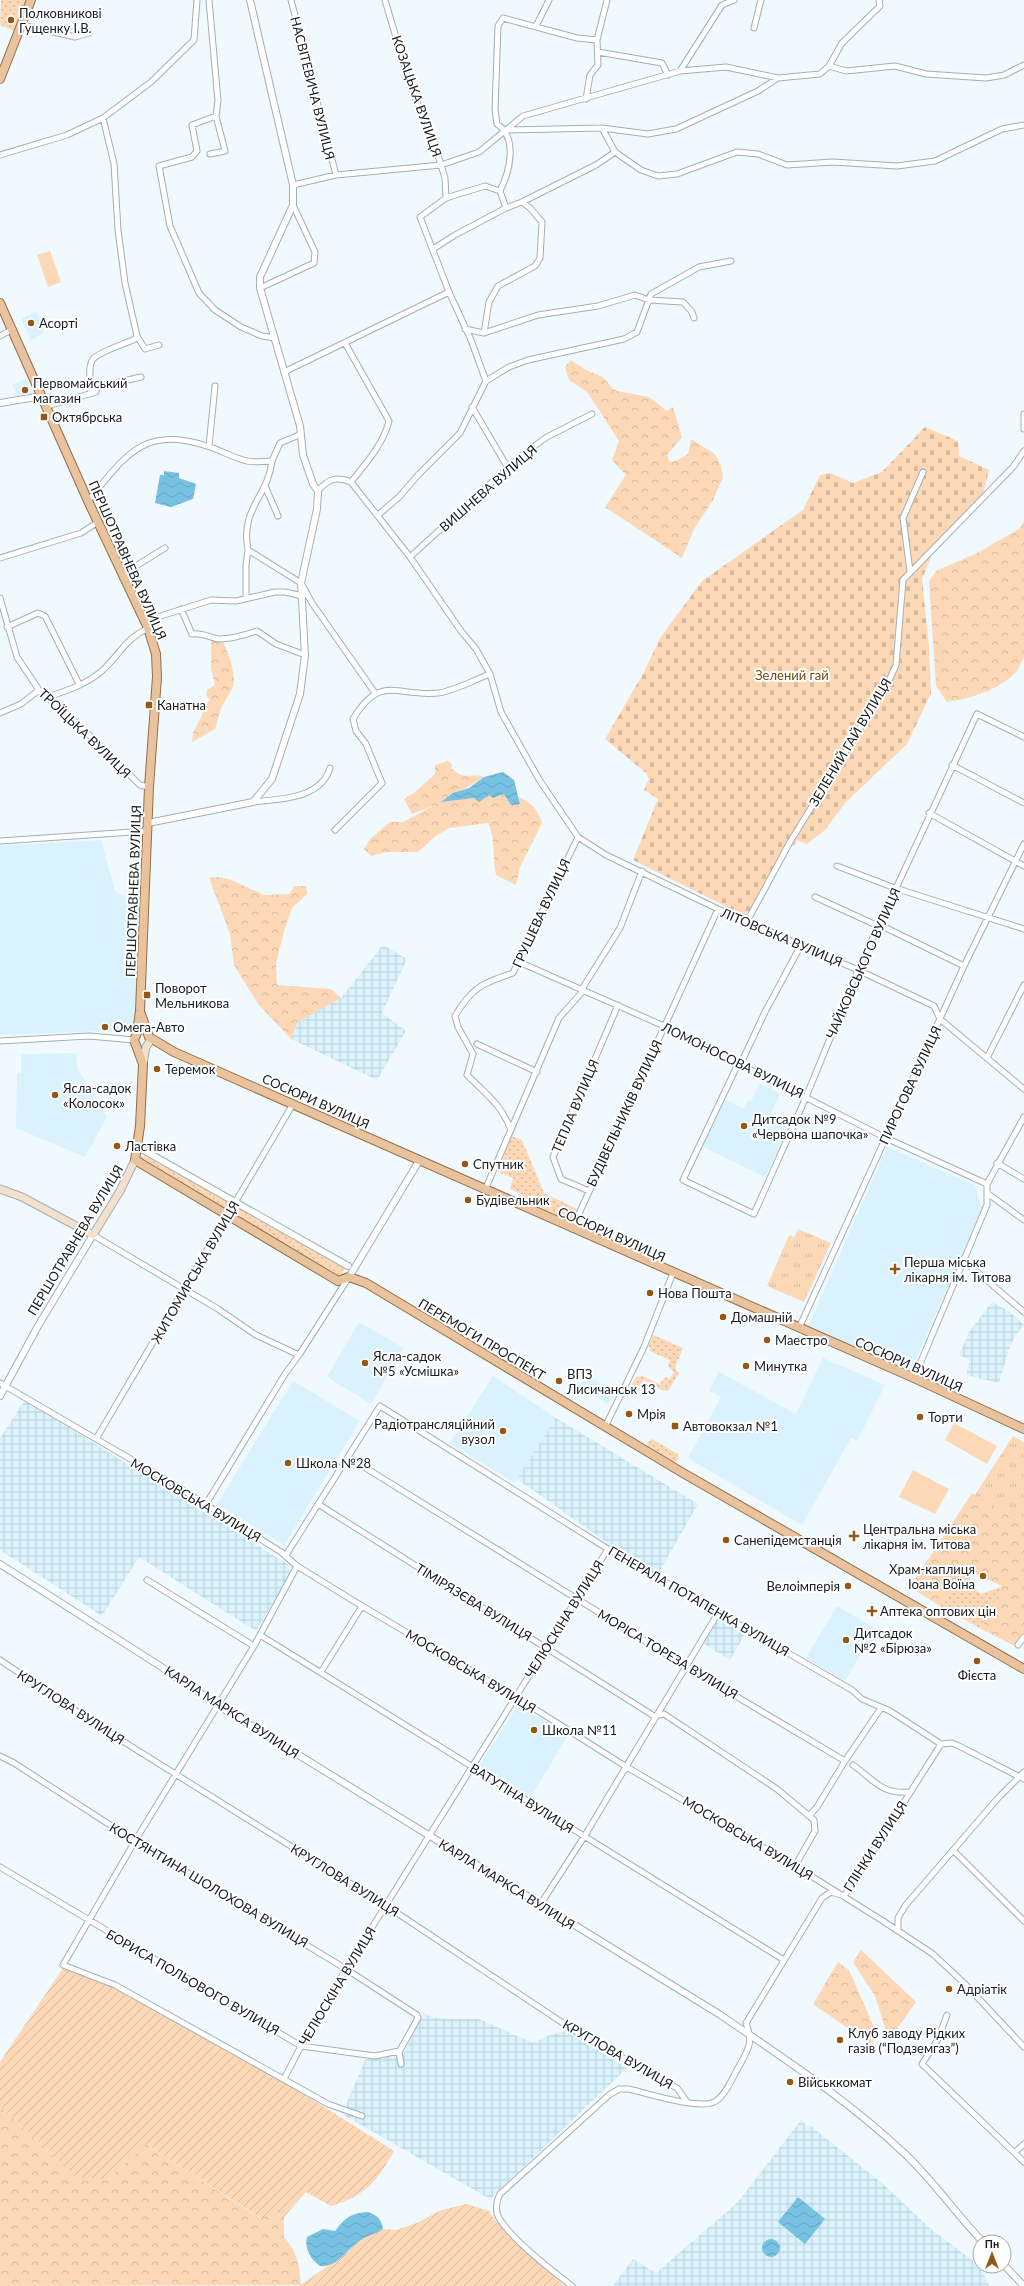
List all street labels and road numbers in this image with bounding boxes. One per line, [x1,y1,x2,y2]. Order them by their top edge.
street label: НАСВІТЕВИЧА ВУЛИЦЯ [287,15,339,161]
street label: КОЗАЦЬКА ВУЛИЦЯ [389,33,445,159]
street label: ВИШНЕВА ВУЛИЦЯ [436,441,540,535]
street label: ПЕРШОТРАВНЕВА ВУЛИЦЯ [86,478,170,642]
street label: ЗЕЛЕНИЙ ГАЙ ВУЛИЦЯ [805,675,895,809]
street label: ТРОЇЦЬКА ВУЛИЦЯ [36,685,134,781]
street label: ПЕРШОТРАВНЕВА ВУЛИЦЯ [122,805,144,977]
street label: ГРУШЕВА ВУЛИЦЯ [509,856,573,970]
street label: ЧАЙКОВСЬКОГО ВУЛИЦЯ [822,885,904,1041]
street label: ЛІТОВСЬКА ВУЛИЦЯ [718,904,845,970]
street label: ЛОМОНОСОВА ВУЛИЦЯ [659,1018,806,1101]
street label: ПИРОГОВА ВУЛИЦЯ [876,1023,944,1147]
street label: БУДІВЕЛЬНИКІВ ВУЛИЦЯ [583,1037,665,1189]
street label: ТЕПЛА ВУЛИЦЯ [548,1057,602,1155]
street label: СОСЮРИ ВУЛИЦЯ [260,1070,372,1132]
street label: ПЕРШОТРАВНЕВА ВУЛИЦЯ [24,1162,126,1318]
street label: ЖИТОМИРСЬКА ВУЛИЦЯ [148,1198,242,1346]
street label: СОСЮРИ ВУЛИЦЯ [556,1203,668,1265]
street label: ПЕРЕМОГИ ПРОСПЕКТ [416,1295,549,1383]
street label: СОСЮРИ ВУЛИЦЯ [853,1333,965,1395]
street label: МОСКОВСЬКА ВУЛИЦЯ [128,1455,264,1545]
street label: ГЕНЕРАЛА ПОТАПЕНКА ВУЛИЦЯ [606,1543,792,1659]
street label: ЧЕЛЮСКІНА ВУЛИЦЯ [521,1557,607,1681]
street label: ТІМІРЯЗЄВА ВУЛИЦЯ [413,1560,535,1644]
street label: МОРІСА ТОРЕЗА ВУЛИЦЯ [595,1606,741,1702]
street label: МОСКОВСЬКА ВУЛИЦЯ [403,1626,539,1716]
street label: КАРЛА МАРКСА ВУЛИЦЯ [162,1662,302,1762]
street label: КРУГЛОВА ВУЛИЦЯ [14,1666,128,1748]
street label: ВАТУТІНА ВУЛИЦЯ [467,1760,577,1836]
street label: МОСКОВСЬКА ВУЛИЦЯ [680,1793,816,1883]
street label: ГЛІНКИ ВУЛИЦЯ [840,1798,910,1894]
street label: КОСТЯНТИНА ШОЛОХОВА ВУЛИЦЯ [107,1819,311,1951]
street label: КАРЛА МАРКСА ВУЛИЦЯ [436,1835,578,1933]
street label: КРУГЛОВА ВУЛИЦЯ [288,1840,402,1920]
street label: ЧЕЛЮСКІНА ВУЛИЦЯ [295,1924,379,2048]
street label: БОРИСА ПОЛЬОВОГО ВУЛИЦЯ [104,1926,282,2038]
street label: КРУГЛОВА ВУЛИЦЯ [560,2016,676,2092]

